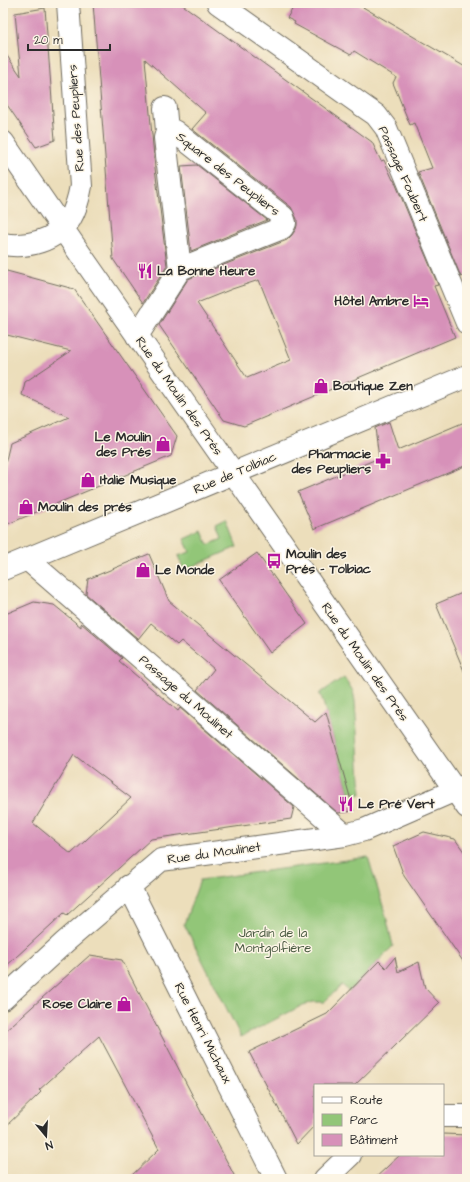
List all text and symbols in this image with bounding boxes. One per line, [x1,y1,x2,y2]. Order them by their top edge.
scale bar [28,26,110,52]
text: 20 m [34,32,63,49]
street label: Rue des Peupliers [63,63,89,172]
street label: Passage Foubert [373,123,433,226]
street label: Square des Peupliers [172,128,284,220]
restaurant icon: La Bonne Heure [136,262,154,280]
place label: La Bonne Heure [157,262,255,280]
place label: Hôtel Ambre [334,292,409,310]
hotel icon: Hôtel Ambre [412,292,430,310]
street label: Rue du Moulin des Prés [131,333,227,459]
shop icon: Boutique Zen [312,377,330,395]
place label: Boutique Zen [333,377,413,396]
place label: Le Moulin des Prés [95,428,151,461]
shop icon: Le Moulin des Prés [154,435,172,453]
place label: Pharmacie des Peupliers [291,445,371,479]
street label: Rue de Tolbiac [191,447,279,499]
pharmacy icon: Pharmacie des Peupliers [374,452,392,470]
shop icon: Italie Musique [79,471,97,489]
place label: Italie Musique [100,471,176,490]
shop icon: Moulin des prés [17,498,35,516]
place label: Moulin des prés [38,498,132,517]
place label: Moulin des Prés - Tolbiac [286,545,372,578]
bus stop icon: Moulin des Prés - Tolbiac [265,552,283,570]
shop icon: Le Monde [134,561,152,579]
place label: Le Monde [155,561,215,579]
street label: Rue du Moulin des Prés [317,599,413,725]
street label: Passage du Moulinet [134,651,238,744]
restaurant icon: Le Pré Vert [337,795,355,813]
place label: Le Pré Vert [358,795,435,813]
street label: Rue du Moulinet [166,837,263,868]
park label: Jardin de la Montgolfière [235,924,311,958]
street label: Rue Henri Michaux [170,980,237,1087]
place label: Rose Claire [43,995,112,1013]
shop icon: Rose Claire [115,995,133,1013]
legend [314,1084,444,1156]
text: Route [350,1092,383,1109]
text: Parc [350,1112,378,1129]
north arrow [26,1116,66,1156]
text: Bâtiment [350,1132,398,1149]
text: N [43,1137,55,1153]

